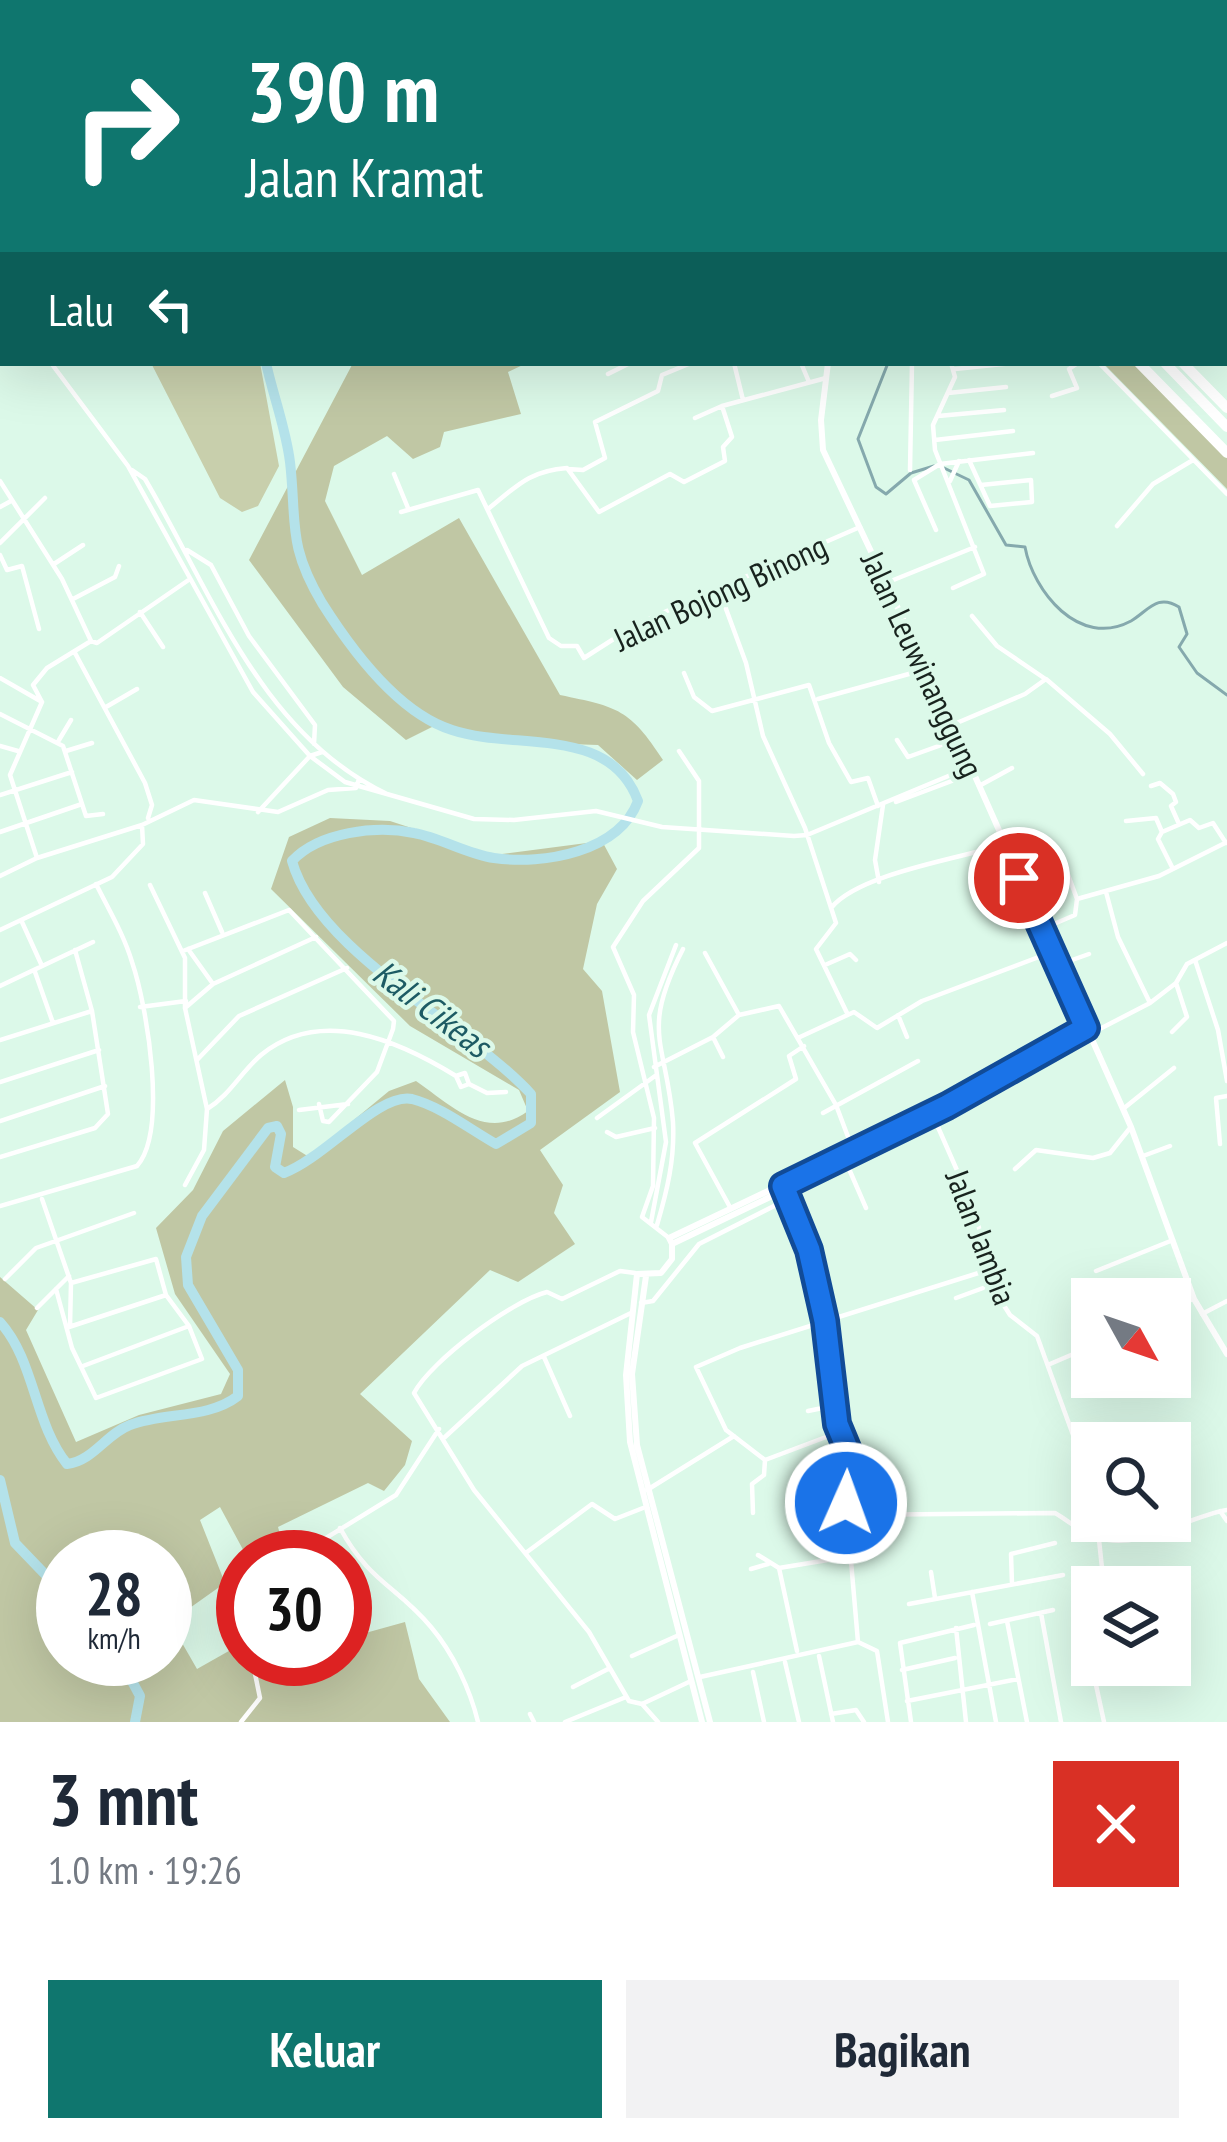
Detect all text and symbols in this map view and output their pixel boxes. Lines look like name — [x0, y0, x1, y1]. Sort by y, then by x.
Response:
text: 390 m — [246, 36, 439, 145]
icon: right — [48, 48, 204, 204]
text: Jalan Kramat — [246, 142, 483, 212]
icon: left — [138, 276, 204, 342]
text: Lalu — [48, 280, 114, 338]
street label: Jalan Bojong Binong — [606, 524, 834, 661]
street label: Jalan Leuwinanggung — [852, 543, 994, 784]
pin — [968, 827, 1070, 929]
icon: arrive — [986, 845, 1052, 911]
water label: Kali Cikeas — [364, 949, 503, 1070]
street label: Jalan Jambia — [936, 1163, 1027, 1310]
north arrow — [1071, 1278, 1191, 1398]
map controls — [1071, 1278, 1191, 1686]
button: search — [1071, 1422, 1191, 1542]
position arrow — [783, 1440, 909, 1566]
speed limit sign: 30 — [216, 1530, 372, 1686]
text: 28 — [85, 1554, 143, 1632]
button: layers — [1071, 1566, 1191, 1686]
text: km/h — [87, 1618, 141, 1657]
text: 3 mnt — [48, 1752, 198, 1845]
button: close — [1053, 1761, 1179, 1887]
text: 1.0 km · 19:26 — [48, 1844, 242, 1895]
button: Keluar — [48, 1980, 602, 2118]
button: Bagikan — [626, 1980, 1179, 2118]

